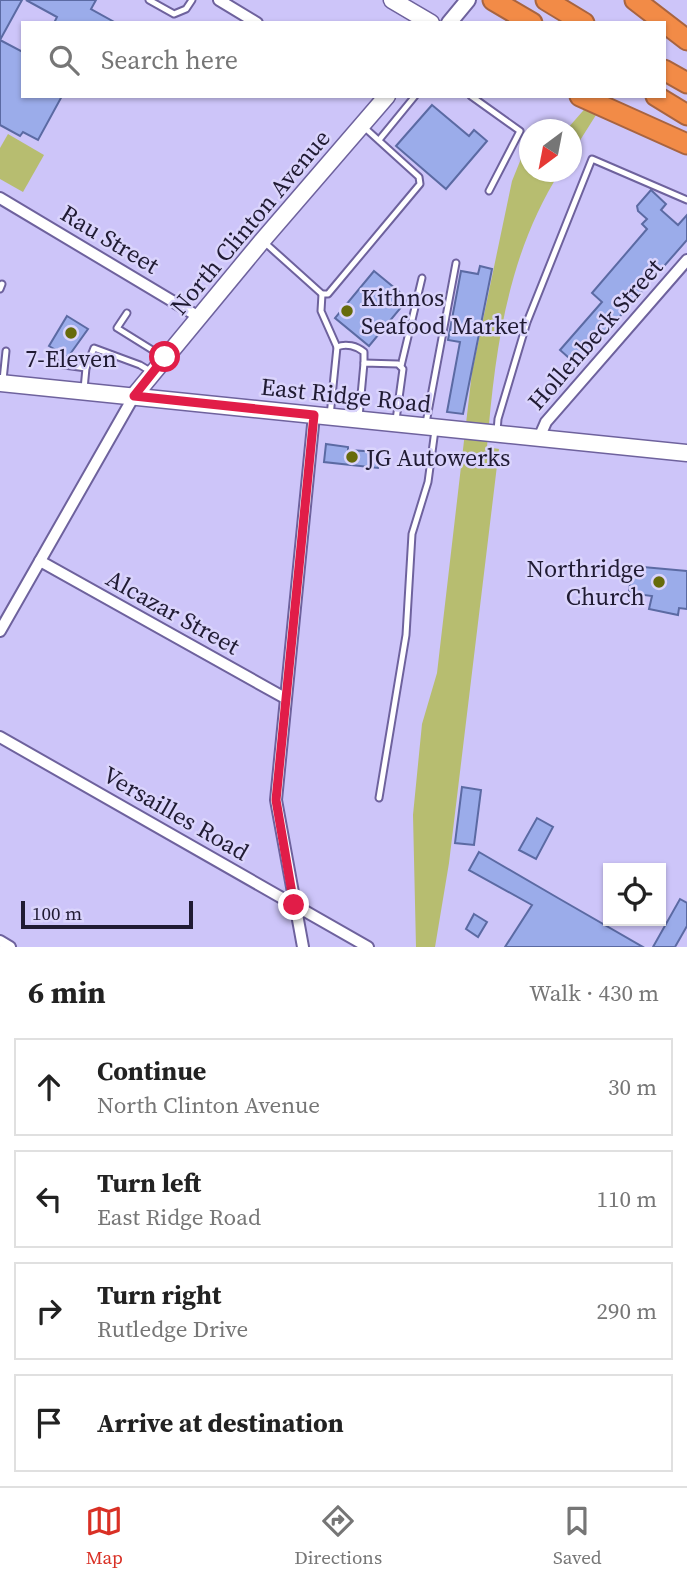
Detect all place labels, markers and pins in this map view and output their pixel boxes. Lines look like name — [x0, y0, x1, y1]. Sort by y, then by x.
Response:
place label: Kithnos Seafood Market — [361, 281, 527, 342]
marker: Kithnos Seafood Market — [339, 303, 355, 319]
marker: 7-Eleven — [63, 325, 79, 341]
place label: 7-Eleven — [25, 342, 117, 375]
place label: JG Autowerks — [365, 441, 510, 474]
marker: JG Autowerks — [344, 449, 360, 465]
place label: Northridge Church — [527, 552, 645, 613]
marker: Northridge Church — [651, 574, 667, 590]

